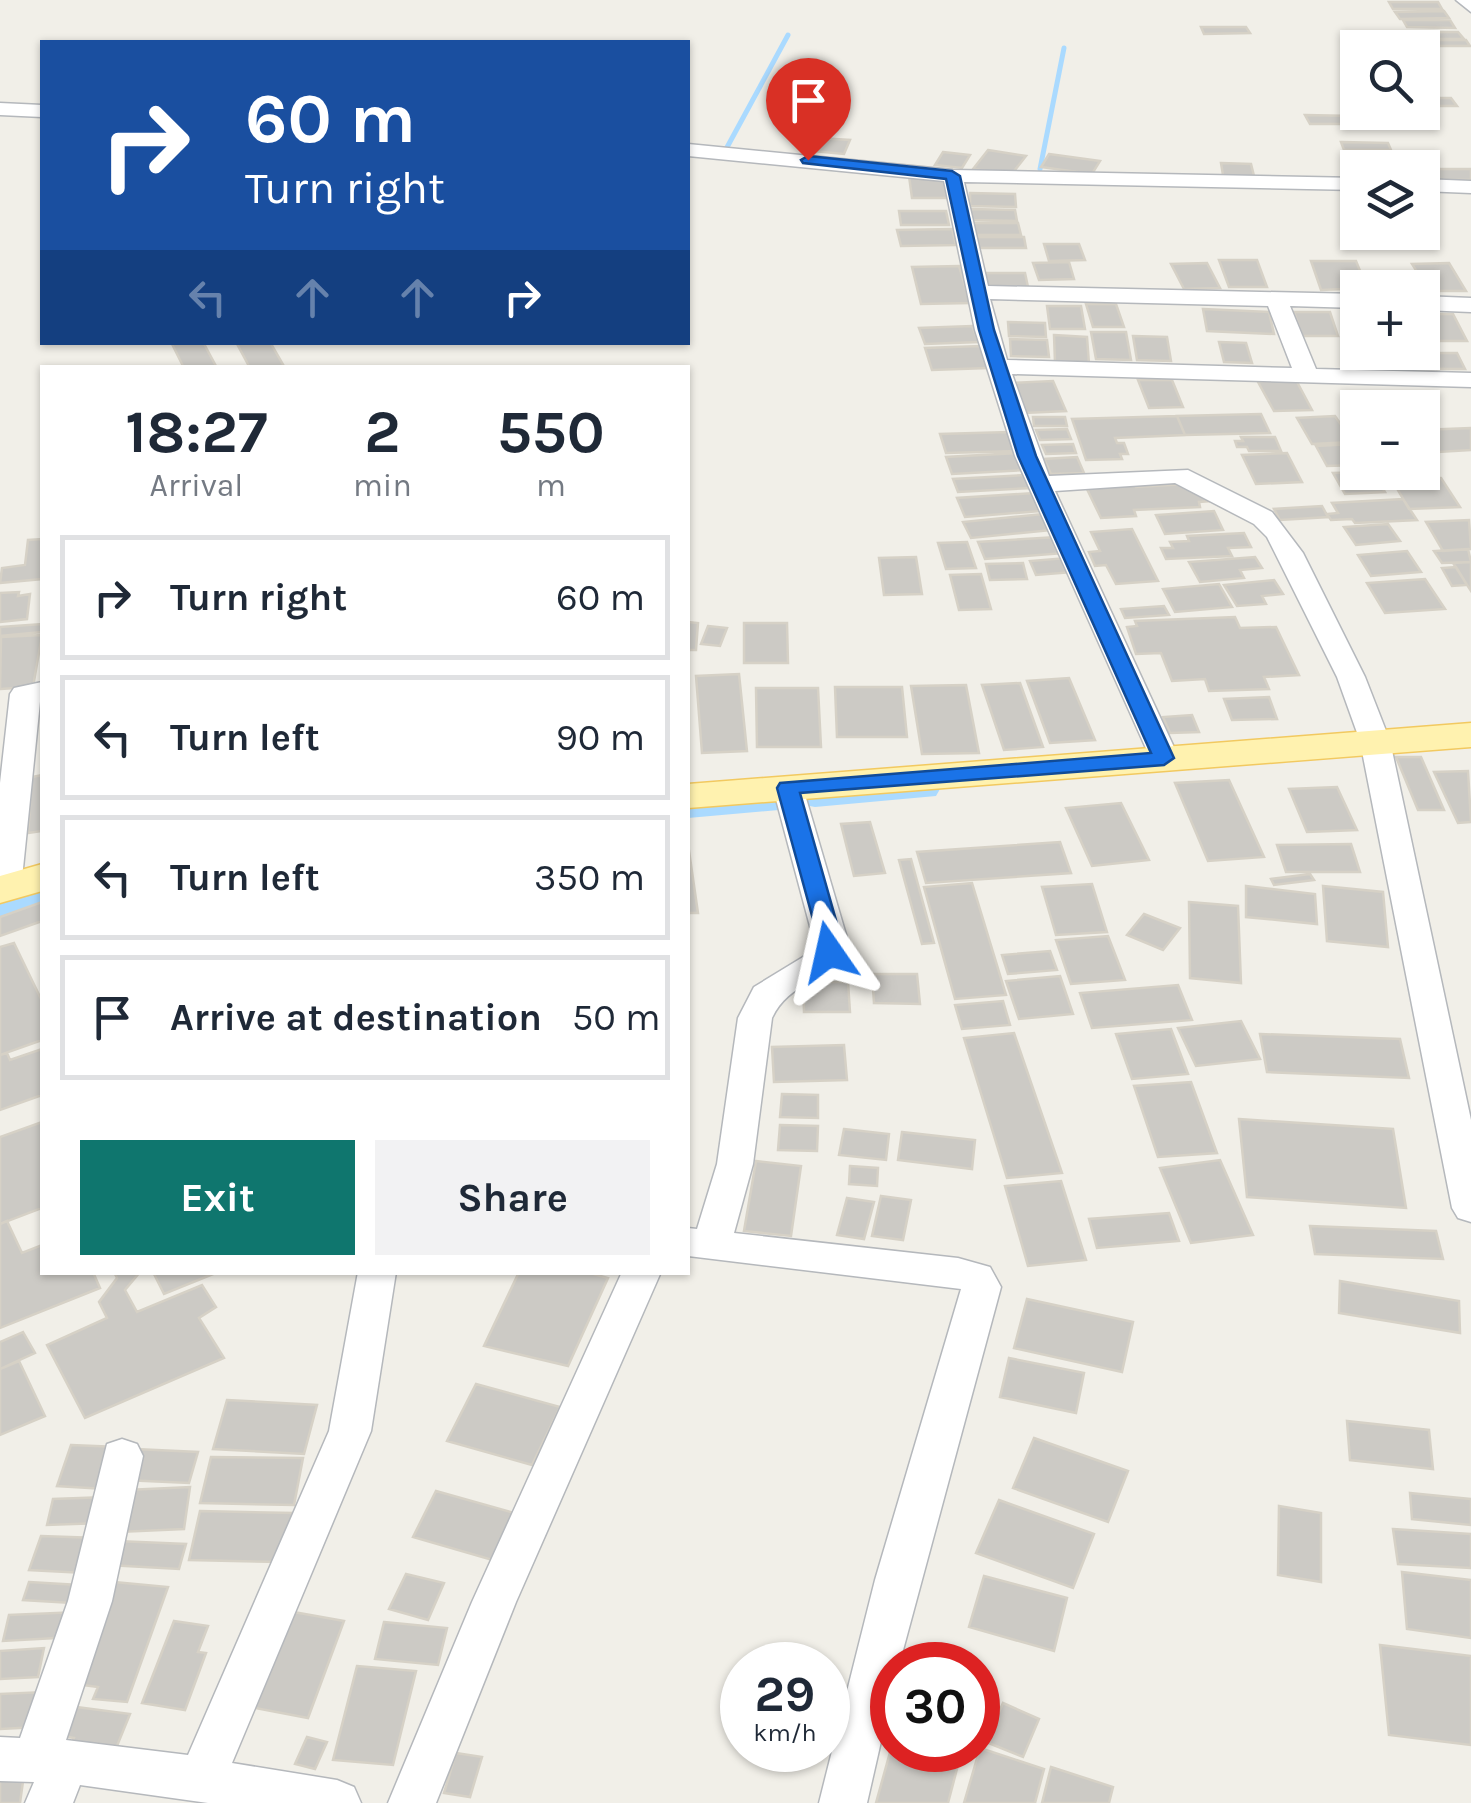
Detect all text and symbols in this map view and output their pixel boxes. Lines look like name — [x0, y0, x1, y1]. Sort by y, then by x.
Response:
map controls — [1340, 30, 1440, 490]
button: search — [1340, 30, 1440, 130]
pin — [766, 58, 851, 161]
icon: arrive — [781, 73, 836, 128]
text: 60 m — [245, 78, 416, 160]
icon: right — [80, 80, 210, 210]
button: layers — [1340, 150, 1440, 250]
text: Turn right — [245, 162, 445, 214]
icon: left — [180, 270, 235, 325]
icon: ahead — [285, 270, 340, 325]
icon: ahead — [390, 270, 445, 325]
icon: right — [495, 270, 550, 325]
button: + — [1340, 270, 1440, 370]
button: − — [1340, 390, 1440, 490]
text: 18:27 — [125, 397, 268, 467]
text: 2 — [364, 397, 400, 467]
text: 550 — [497, 397, 605, 467]
text: Arrival — [150, 467, 243, 504]
text: min — [353, 467, 412, 504]
text: m — [536, 467, 566, 504]
icon: right — [85, 570, 140, 625]
text: Turn right — [170, 575, 347, 620]
text: 60 m — [556, 575, 645, 620]
icon: left — [85, 710, 140, 765]
text: Turn left — [170, 715, 320, 760]
text: 90 m — [556, 715, 645, 760]
icon: left — [85, 850, 140, 905]
text: Turn left — [170, 855, 320, 900]
text: 350 m — [534, 855, 645, 900]
position arrow — [777, 900, 881, 1004]
icon: arrive — [85, 990, 140, 1045]
text: Arrive at destination — [170, 995, 542, 1040]
text: 50 m — [572, 995, 660, 1040]
button: Exit — [80, 1140, 355, 1255]
button: Share — [375, 1140, 650, 1255]
speed limit sign: 30 — [870, 1642, 1000, 1772]
text: 29 — [755, 1665, 815, 1724]
text: km/h — [753, 1718, 817, 1747]

